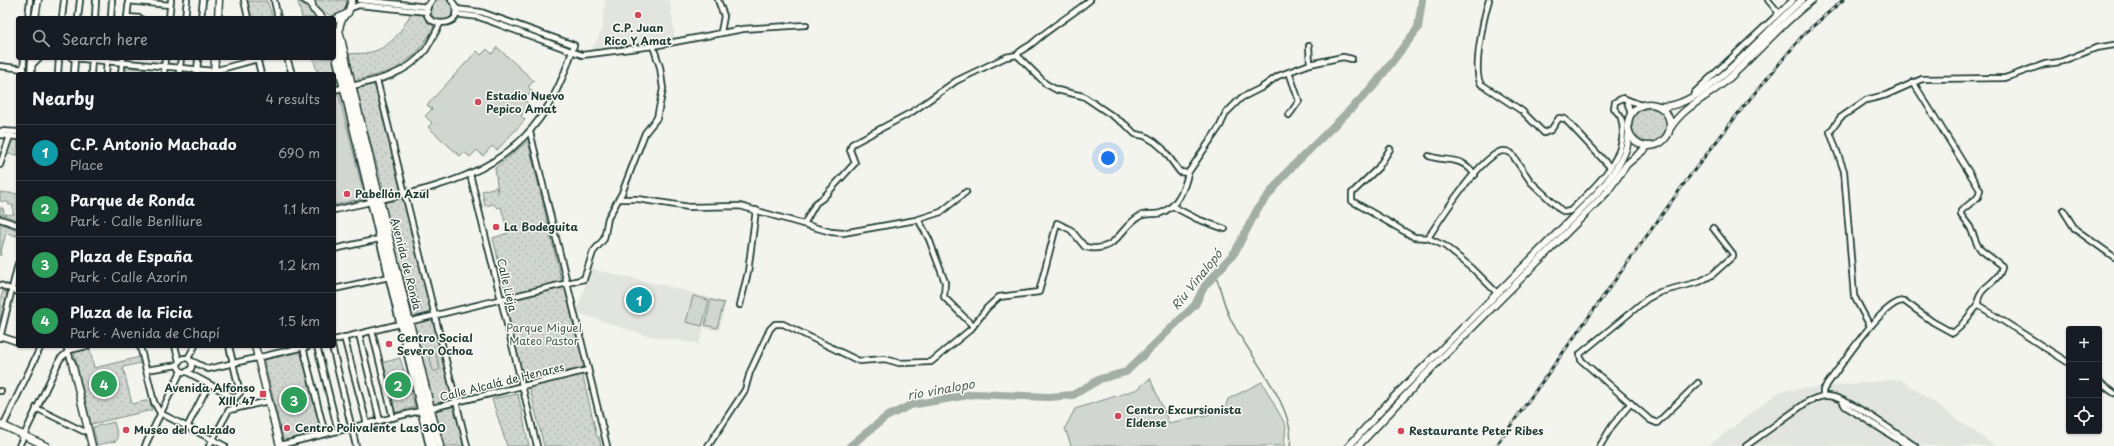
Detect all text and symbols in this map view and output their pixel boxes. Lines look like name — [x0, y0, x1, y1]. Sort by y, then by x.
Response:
marker: C.P. Juan Rico Y Amat — [633, 10, 643, 20]
search box — [16, 16, 336, 60]
place label: C.P. Juan Rico Y Amat — [604, 19, 672, 49]
icon: search — [30, 27, 52, 49]
text: Search here — [62, 27, 148, 50]
text: Nearby — [32, 85, 94, 111]
place label: Estadio Nuevo Pepico Amat — [486, 87, 565, 117]
text: 4 results — [266, 89, 320, 108]
marker: Estadio Nuevo Pepico Amat — [473, 97, 483, 107]
text: C.P. Antonio Machado — [70, 132, 237, 155]
text: 1 — [42, 143, 48, 162]
text: 690 m — [278, 143, 320, 162]
your location — [1098, 148, 1118, 168]
text: Place — [70, 155, 103, 174]
place label: Pabellón Azul — [355, 185, 429, 202]
text: Parque de Ronda — [70, 188, 195, 211]
marker: Pabellón Azul — [342, 189, 352, 199]
text: 2 — [40, 199, 50, 218]
text: 1.1 km — [283, 199, 320, 218]
text: Park · Calle Benlliure — [70, 211, 203, 230]
street label: Avenida de Ronda — [387, 216, 426, 312]
place label: La Bodeguita — [504, 218, 578, 235]
marker: La Bodeguita — [491, 222, 501, 232]
text: Plaza de España — [70, 244, 193, 267]
water label: Riu Vinalopó — [1166, 244, 1227, 313]
text: 3 — [41, 255, 49, 274]
text: 1.2 km — [279, 255, 320, 274]
street label: Calle Lieja — [493, 257, 522, 313]
text: Park · Calle Azorín — [70, 267, 187, 286]
pin: 1 — [626, 285, 652, 315]
text: Plaza de la Ficia — [70, 300, 193, 323]
text: 4 — [41, 311, 49, 330]
text: 1.5 km — [279, 311, 320, 330]
park label: Parque Miguel Mateo Pastor — [506, 319, 582, 349]
text: Park · Avenida de Chapí — [70, 323, 220, 342]
map controls — [2066, 326, 2102, 434]
button: + — [2066, 326, 2102, 362]
place label: Centro Social Severo Ochoa — [397, 329, 473, 359]
marker: Centro Social Severo Ochoa — [384, 339, 394, 349]
street label: Calle Alcalá de Henares — [438, 358, 566, 405]
button: − — [2066, 362, 2102, 398]
pin: 4 — [91, 369, 117, 399]
pin: 2 — [385, 370, 411, 400]
water label: rio vinalopo — [906, 374, 977, 404]
place label: Avenida Alfonso XIII, 47 — [164, 379, 256, 409]
pin: 3 — [281, 385, 307, 415]
marker: Avenida Alfonso XIII, 47 — [258, 389, 268, 399]
button: locate — [2066, 398, 2102, 434]
place label: Centro Excursionista Eldense — [1126, 401, 1242, 431]
marker: Centro Excursionista Eldense — [1113, 411, 1123, 421]
place label: Centro Polivalente Las 300 — [295, 419, 446, 436]
place label: Museo del Calzado — [134, 421, 236, 438]
place label: Restaurante Peter Ribes — [1409, 422, 1544, 439]
marker: Centro Polivalente Las 300 — [282, 423, 292, 433]
marker: Museo del Calzado — [121, 425, 131, 435]
marker: Restaurante Peter Ribes — [1396, 426, 1406, 436]

